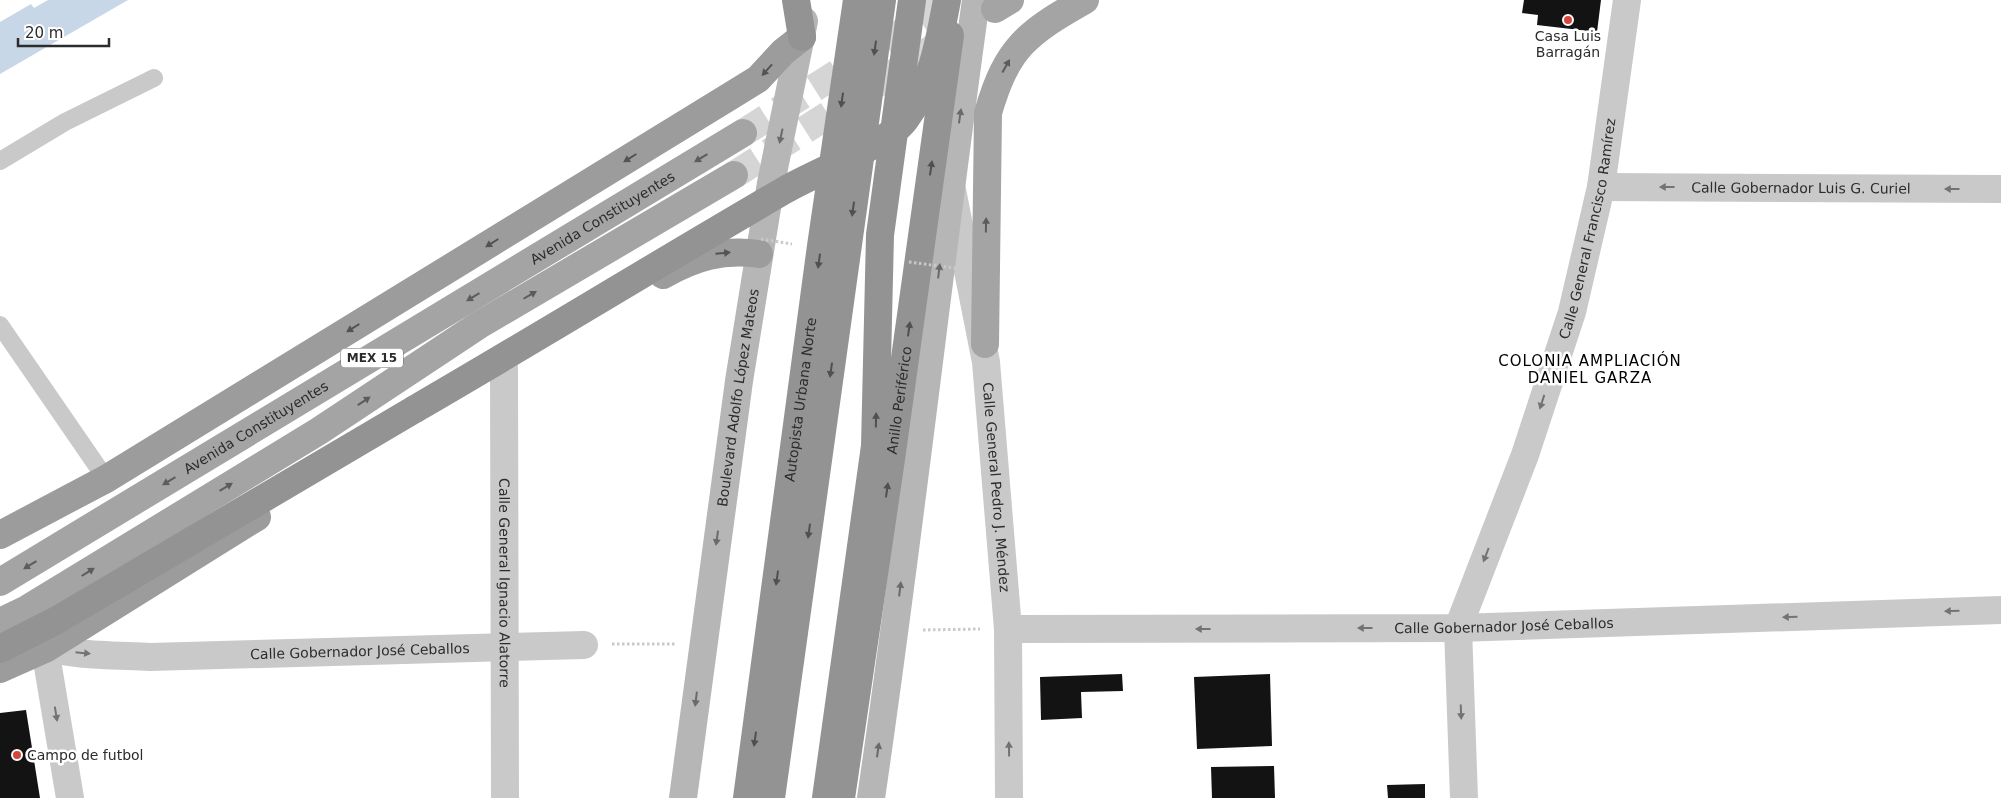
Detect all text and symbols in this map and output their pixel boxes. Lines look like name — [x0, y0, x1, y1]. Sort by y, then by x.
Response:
marker: Casa Luis Barragán — [1562, 14, 1574, 26]
scale bar — [18, 15, 109, 47]
text: 20 m — [25, 24, 63, 42]
place label: Casa Luis Barragán — [1535, 28, 1601, 60]
one-way arrow — [871, 41, 879, 57]
one-way arrow — [1002, 59, 1010, 74]
one-way arrow — [761, 64, 772, 76]
one-way arrow — [838, 93, 846, 109]
one-way arrow — [956, 107, 964, 123]
street label: Calle General Francisco Ramírez — [1556, 117, 1618, 341]
one-way arrow — [777, 128, 785, 143]
one-way arrow — [624, 153, 637, 162]
one-way arrow — [695, 153, 708, 162]
one-way arrow — [928, 160, 936, 176]
street label: Avenida Constituyentes — [527, 168, 678, 268]
street label: Calle Gobernador Luis G. Curiel — [1691, 179, 1911, 197]
one-way arrow — [1659, 183, 1675, 191]
one-way arrow — [1944, 185, 1960, 193]
one-way arrow — [849, 202, 857, 218]
one-way arrow — [982, 217, 990, 233]
one-way arrow — [485, 238, 498, 247]
one-way arrow — [715, 249, 731, 257]
one-way arrow — [815, 253, 823, 269]
one-way arrow — [935, 263, 943, 279]
street label: Boulevard Adolfo López Mateos — [714, 288, 762, 508]
one-way arrow — [524, 290, 537, 299]
one-way arrow — [466, 292, 479, 301]
street label: Autopista Urbana Norte — [781, 316, 819, 483]
one-way arrow — [905, 321, 913, 337]
one-way arrow — [347, 323, 360, 332]
street label: Anillo Periférico — [884, 345, 915, 455]
road number: MEX 15 — [341, 348, 403, 368]
district label: COLONIA AMPLIACIÓN DANIEL GARZA — [1498, 351, 1682, 387]
one-way arrow — [827, 363, 835, 379]
street label: Avenida Constituyentes — [181, 378, 331, 477]
street label: Calle General Pedro J. Méndez — [980, 382, 1013, 593]
one-way arrow — [1538, 395, 1545, 410]
one-way arrow — [357, 396, 371, 406]
one-way arrow — [872, 412, 880, 428]
one-way arrow — [162, 476, 176, 485]
street label: Calle General Ignacio Alatorre — [496, 478, 513, 688]
one-way arrow — [883, 482, 891, 498]
one-way arrow — [220, 483, 233, 492]
one-way arrow — [805, 524, 813, 540]
one-way arrow — [713, 531, 721, 547]
one-way arrow — [1482, 548, 1490, 562]
one-way arrow — [24, 561, 37, 570]
one-way arrow — [81, 567, 94, 577]
one-way arrow — [772, 571, 780, 587]
one-way arrow — [896, 581, 904, 597]
one-way arrow — [1944, 608, 1960, 616]
one-way arrow — [1782, 613, 1798, 621]
street label: Calle Gobernador José Ceballos — [1394, 615, 1614, 636]
one-way arrow — [1357, 624, 1373, 632]
one-way arrow — [1194, 625, 1210, 633]
street label: Calle Gobernador José Ceballos — [250, 640, 470, 662]
one-way arrow — [75, 649, 91, 657]
one-way arrow — [692, 692, 700, 708]
one-way arrow — [1458, 705, 1466, 721]
one-way arrow — [52, 706, 60, 722]
one-way arrow — [751, 732, 759, 748]
one-way arrow — [874, 741, 882, 757]
one-way arrow — [1005, 741, 1013, 757]
place label: Campo de futbol — [27, 747, 143, 763]
marker: Campo de futbol — [11, 749, 23, 761]

